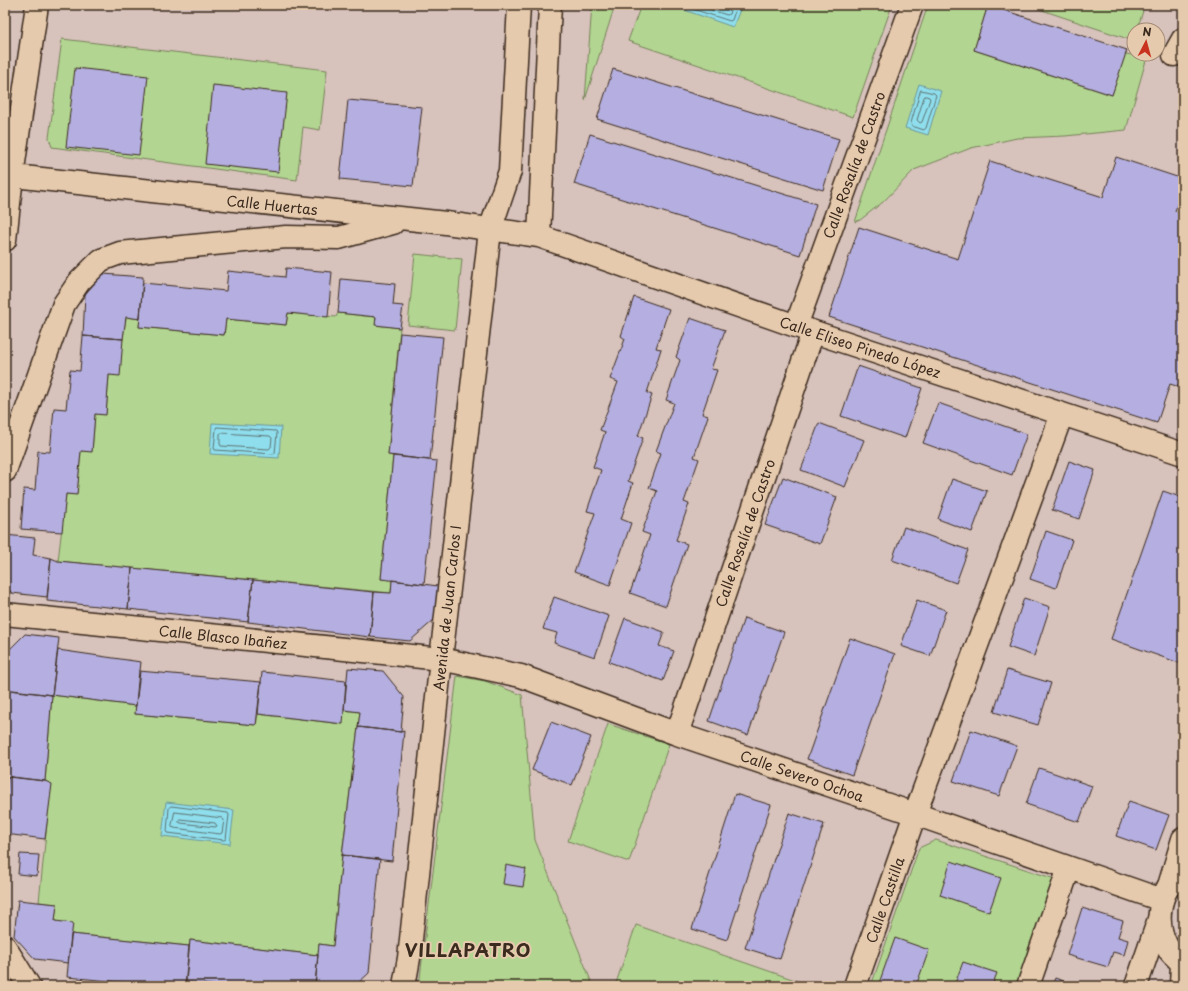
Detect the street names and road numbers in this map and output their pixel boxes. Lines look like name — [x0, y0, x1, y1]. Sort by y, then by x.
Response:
street label: Calle Rosalía de Castro — [818, 88, 890, 242]
street label: Calle Huertas — [225, 190, 319, 220]
street label: Calle Eliseo Pinedo López — [777, 311, 943, 383]
street label: Calle Rosalía de Castro — [710, 456, 780, 610]
street label: Avenida de Juan Carlos I — [428, 524, 466, 692]
street label: Calle Blasco Ibañez — [158, 620, 289, 654]
street label: Calle Severo Ochoa — [737, 745, 867, 807]
street label: Calle Castilla — [860, 854, 910, 946]

